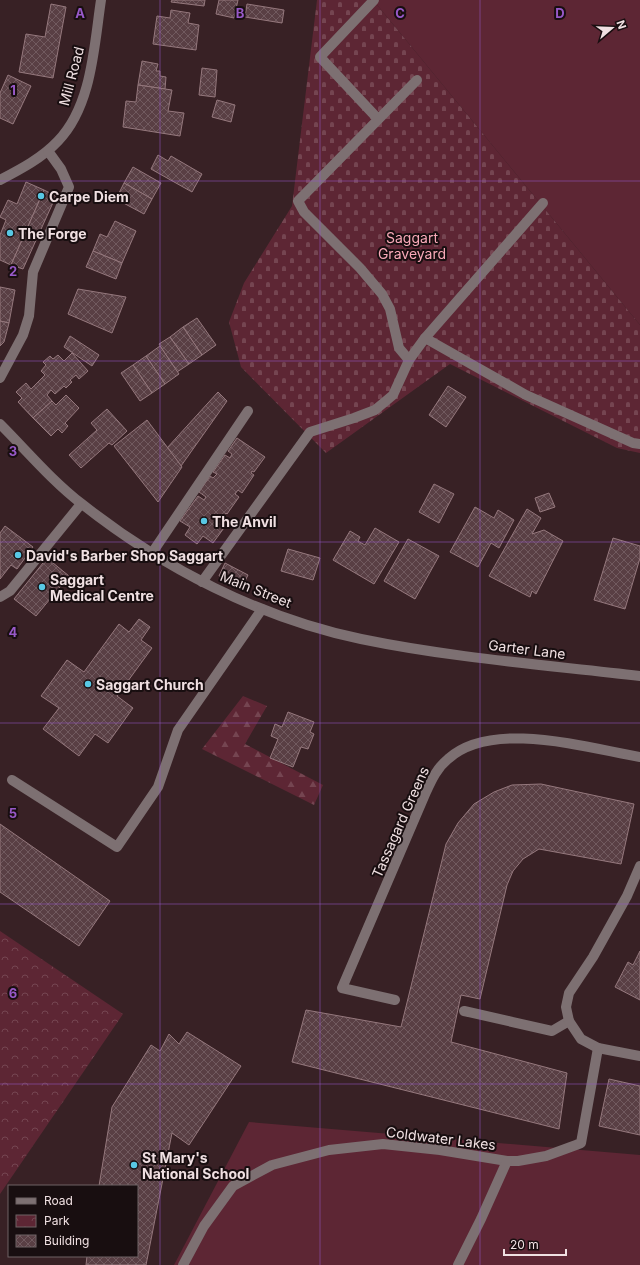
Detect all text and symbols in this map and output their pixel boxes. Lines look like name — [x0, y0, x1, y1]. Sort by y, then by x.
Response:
text: A — [75, 5, 85, 21]
text: B — [236, 5, 245, 21]
text: C — [395, 5, 405, 21]
text: D — [555, 5, 565, 21]
north arrow — [592, 8, 632, 48]
text: N — [613, 18, 629, 31]
street label: Mill Road — [55, 45, 87, 107]
text: 1 — [10, 82, 16, 98]
place label: Carpe Diem — [49, 188, 129, 205]
marker: Carpe Diem — [36, 191, 46, 201]
place label: The Forge — [18, 225, 87, 242]
marker: The Forge — [5, 228, 15, 238]
park label: Saggart Graveyard — [378, 229, 446, 262]
text: 2 — [9, 263, 17, 279]
text: 3 — [9, 443, 17, 459]
place label: The Anvil — [212, 513, 277, 530]
marker: The Anvil — [199, 516, 209, 526]
place label: David's Barber Shop Saggart — [26, 547, 223, 564]
marker: David's Barber Shop Saggart — [13, 550, 23, 560]
street label: Main Street — [218, 567, 295, 611]
place label: Saggart Medical Centre — [50, 571, 154, 604]
marker: Saggart Medical Centre — [37, 582, 47, 592]
text: 4 — [9, 624, 18, 640]
street label: Garter Lane — [487, 636, 567, 662]
place label: Saggart Church — [96, 676, 204, 693]
marker: Saggart Church — [83, 679, 93, 689]
street label: Tassagard Greens — [368, 764, 432, 880]
text: 5 — [9, 805, 17, 821]
text: 6 — [9, 985, 17, 1001]
street label: Coldwater Lakes — [385, 1123, 497, 1153]
place label: St Mary's National School — [142, 1149, 249, 1182]
marker: St Mary's National School — [129, 1160, 139, 1170]
legend — [8, 1185, 138, 1257]
text: Road — [44, 1193, 73, 1208]
text: Park — [44, 1213, 70, 1228]
scale bar — [504, 1231, 566, 1257]
text: Building — [44, 1233, 89, 1248]
text: 20 m — [510, 1237, 539, 1252]

